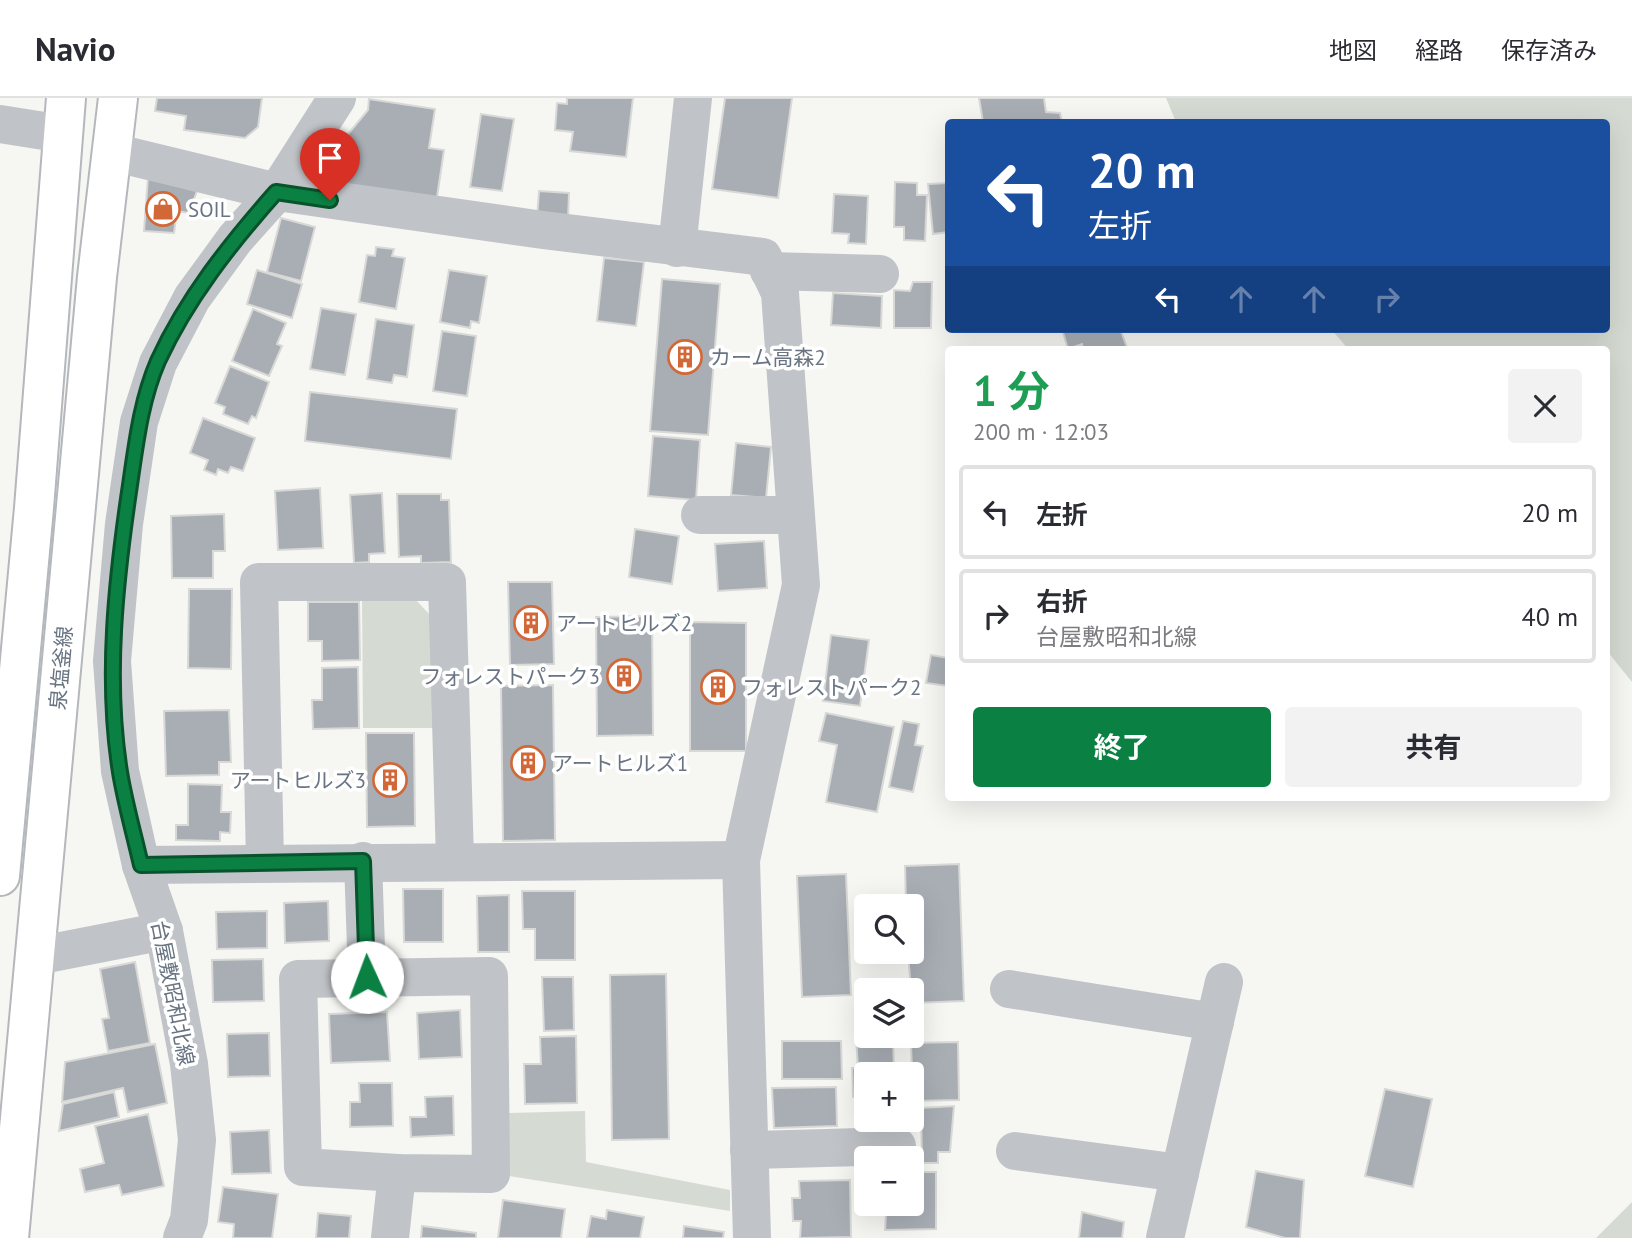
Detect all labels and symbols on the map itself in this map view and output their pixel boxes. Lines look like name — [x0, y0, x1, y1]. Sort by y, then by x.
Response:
pin — [300, 128, 360, 200]
shop icon: SOIL — [144, 190, 182, 228]
place label: SOIL — [188, 196, 231, 223]
building icon: カーム高森2 — [666, 338, 704, 376]
place label: カーム高森2 — [710, 344, 826, 371]
building icon: アートヒルズ2 — [512, 604, 550, 642]
place label: アートヒルズ2 — [556, 610, 692, 637]
street label: 泉塩釜線 — [44, 625, 78, 711]
building icon: フォレストパーク3 — [605, 657, 643, 695]
place label: フォレストパーク3 — [421, 663, 600, 690]
building icon: フォレストパーク2 — [699, 668, 737, 706]
place label: フォレストパーク2 — [742, 674, 921, 701]
building icon: アートヒルズ1 — [509, 744, 547, 782]
place label: アートヒルズ1 — [552, 750, 688, 777]
building icon: アートヒルズ3 — [371, 761, 409, 799]
place label: アートヒルズ3 — [230, 767, 366, 794]
street label: 台屋敷昭和北線 — [146, 918, 200, 1068]
position arrow — [330, 940, 404, 1014]

